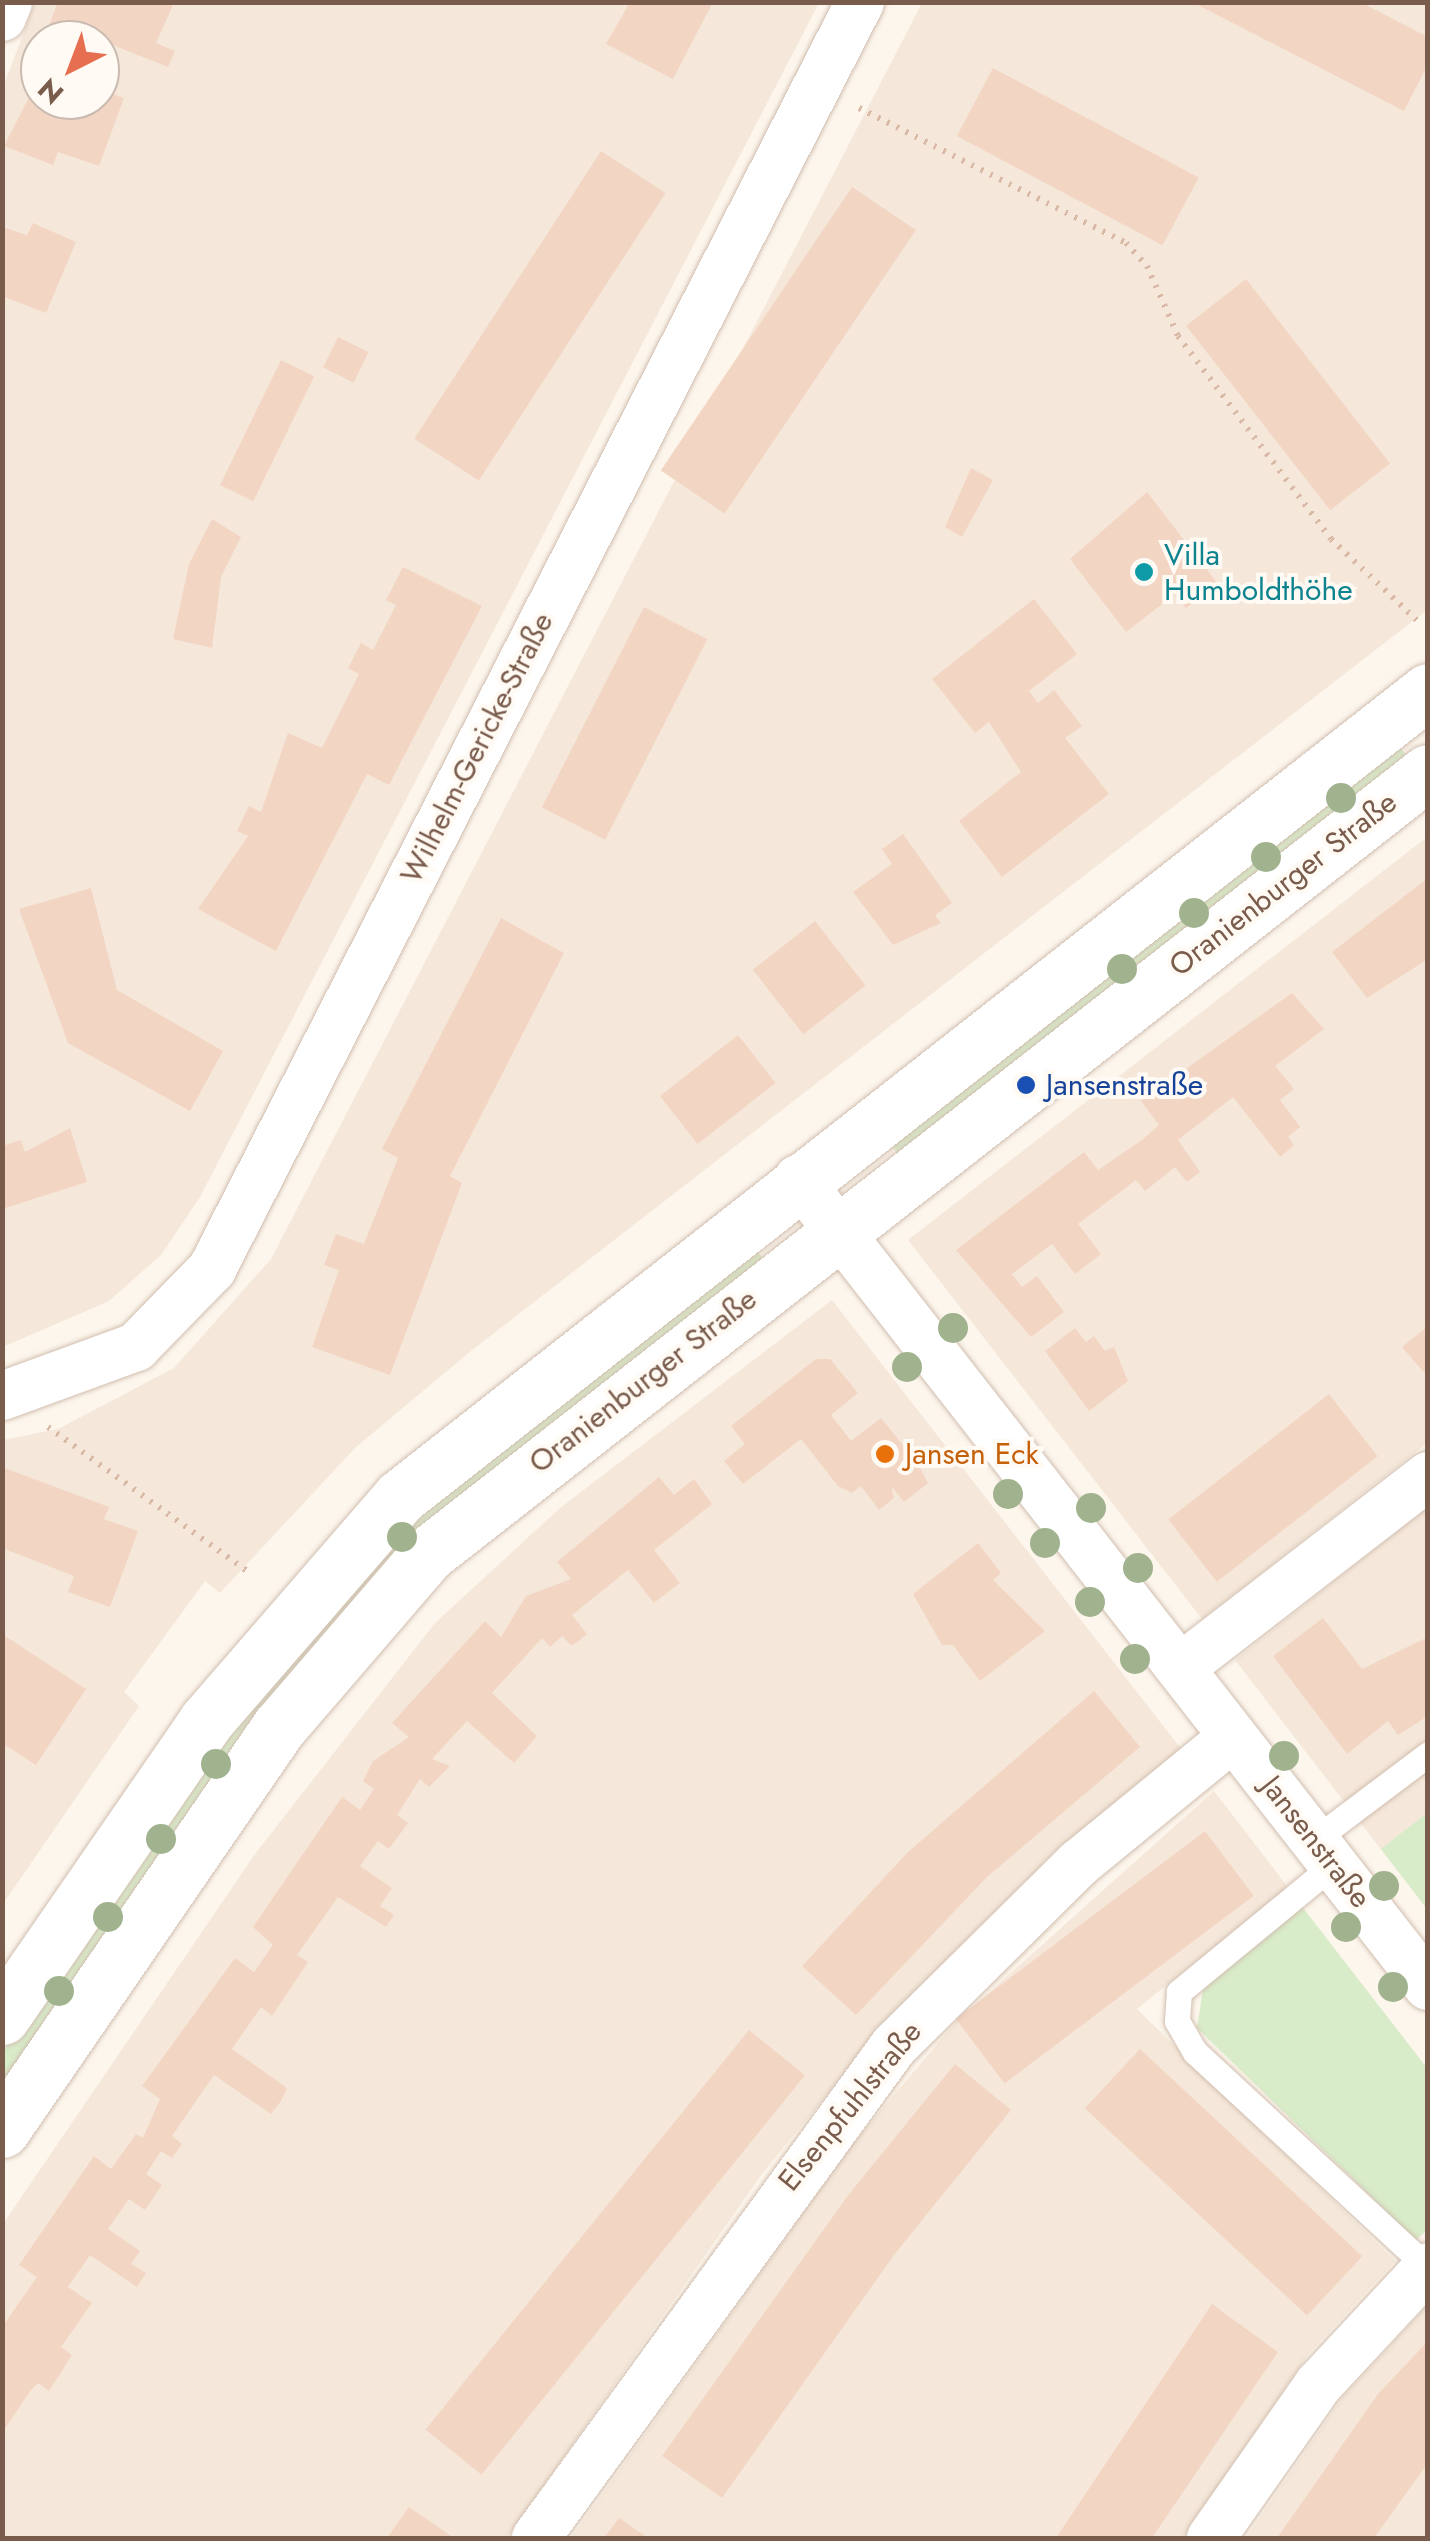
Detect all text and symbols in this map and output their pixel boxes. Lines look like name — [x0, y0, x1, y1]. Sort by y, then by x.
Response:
north arrow — [20, 20, 120, 120]
text: N — [29, 69, 73, 114]
place label: Villa Humboldthöhe — [1164, 537, 1353, 608]
marker: Villa Humboldthöhe — [1133, 561, 1155, 583]
street label: Wilhelm-Gericke-Straße — [393, 607, 561, 889]
street label: Oranienburger Straße — [1162, 784, 1404, 984]
place label: Jansenstraße — [1046, 1067, 1203, 1103]
marker: Jansenstraße — [1015, 1074, 1037, 1096]
street label: Oranienburger Straße — [522, 1281, 764, 1481]
place label: Jansen Eck — [905, 1436, 1039, 1472]
marker: Jansen Eck — [874, 1443, 896, 1465]
street label: Jansenstraße — [1253, 1769, 1379, 1915]
street label: Elsenpfuhlstraße — [771, 2014, 929, 2198]

